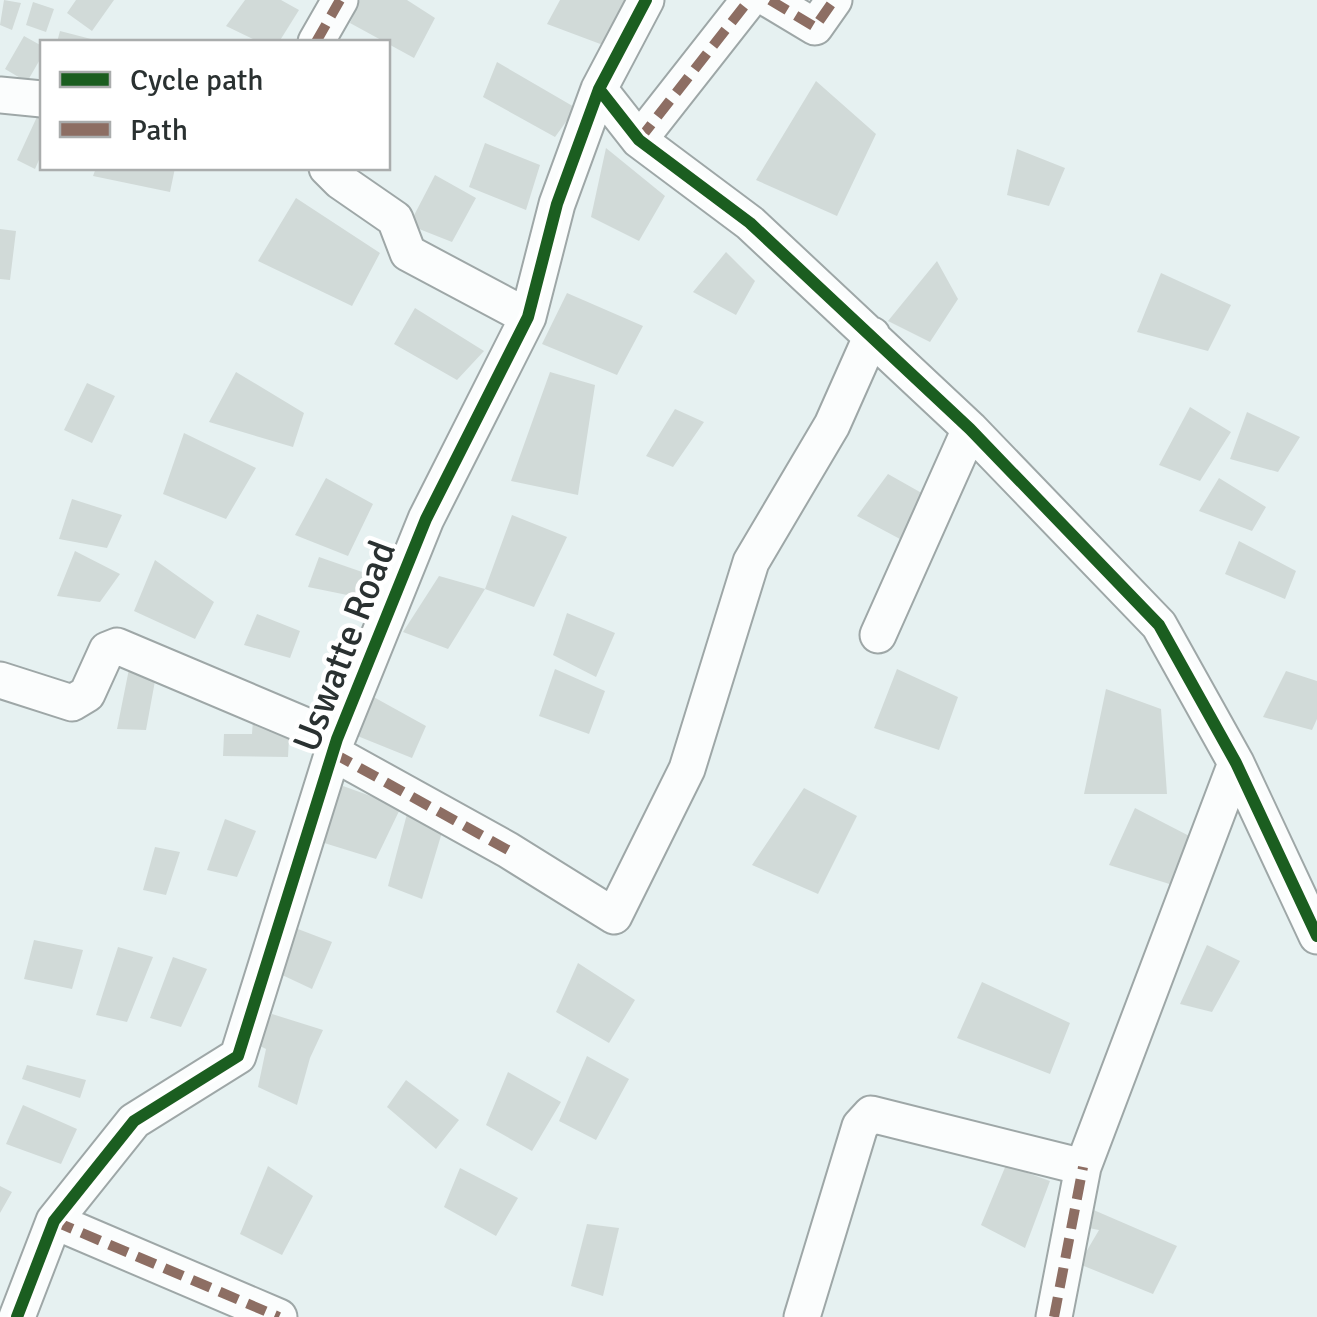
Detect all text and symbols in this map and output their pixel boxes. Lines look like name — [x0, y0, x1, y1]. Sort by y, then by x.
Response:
legend — [40, 40, 390, 170]
text: Cycle path — [130, 62, 264, 99]
text: Path — [130, 112, 188, 149]
street label: Uswatte Road — [283, 534, 406, 758]

